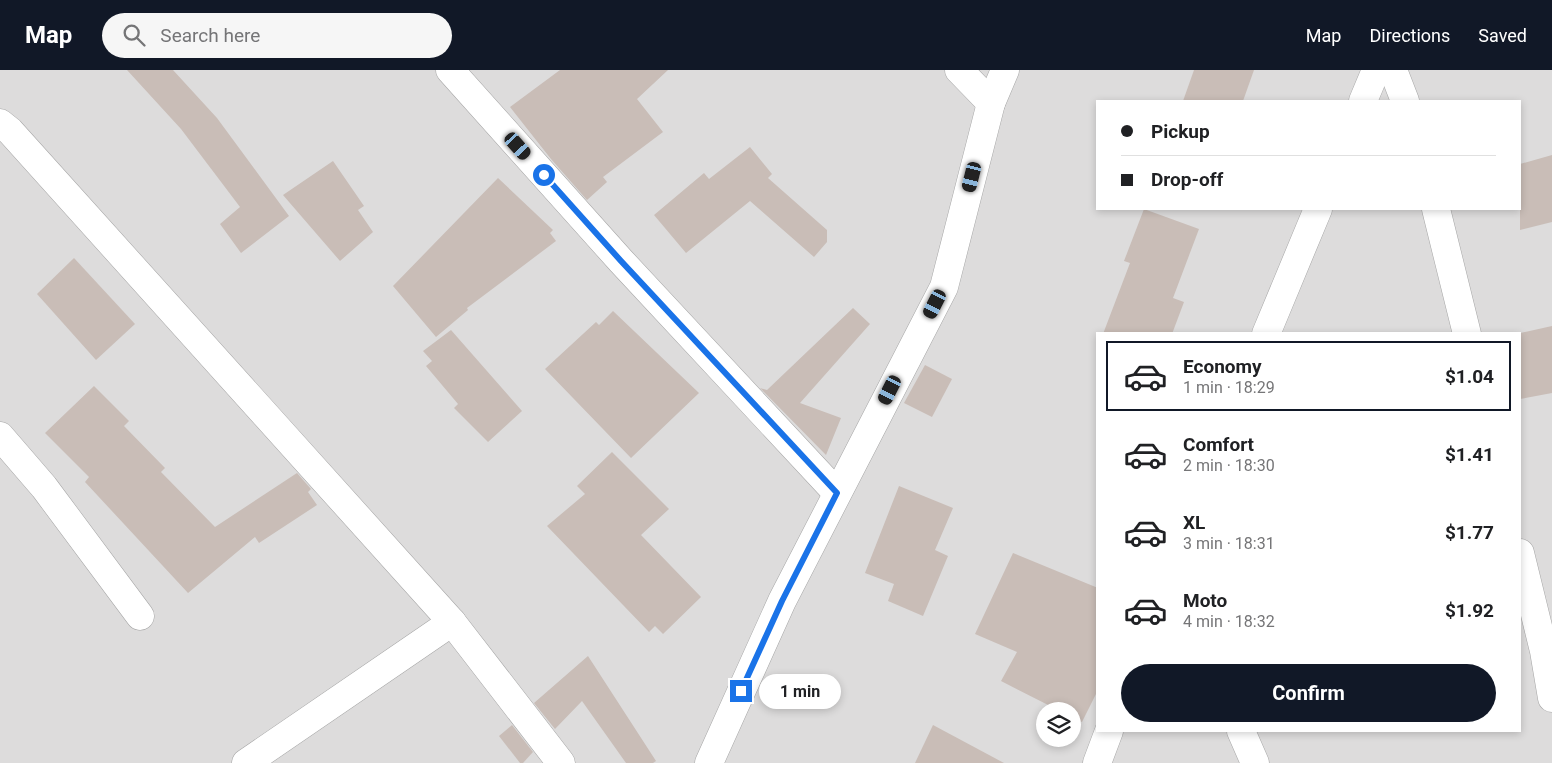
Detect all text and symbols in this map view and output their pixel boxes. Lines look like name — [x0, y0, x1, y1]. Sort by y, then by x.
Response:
search box — [102, 13, 452, 58]
text: Map — [25, 21, 72, 49]
icon: search — [120, 21, 148, 49]
text: Search here — [160, 24, 260, 47]
text: Map — [1306, 25, 1341, 46]
text: Directions — [1369, 25, 1450, 46]
text: Saved — [1478, 25, 1527, 46]
text: Pickup — [1151, 120, 1210, 143]
car — [502, 130, 533, 162]
car — [961, 161, 982, 193]
route start — [533, 164, 555, 186]
text: Drop-off — [1151, 168, 1223, 191]
car — [921, 287, 948, 321]
icon: car — [1123, 354, 1168, 399]
text: Economy — [1183, 355, 1262, 378]
text: $1.04 — [1445, 365, 1494, 388]
car — [876, 373, 903, 407]
text: 1 min · 18:29 — [1183, 378, 1275, 397]
icon: car — [1123, 432, 1168, 477]
text: Comfort — [1183, 433, 1254, 456]
text: $1.41 — [1445, 443, 1494, 466]
text: 2 min · 18:30 — [1183, 456, 1275, 475]
icon: car — [1123, 510, 1168, 555]
text: XL — [1183, 511, 1205, 534]
text: $1.77 — [1445, 521, 1494, 544]
text: 3 min · 18:31 — [1183, 534, 1275, 553]
icon: car — [1123, 588, 1168, 633]
text: Moto — [1183, 589, 1227, 612]
text: $1.92 — [1445, 599, 1494, 622]
text: 4 min · 18:32 — [1183, 612, 1275, 631]
button: Confirm — [1121, 664, 1496, 722]
callout: 1 min — [758, 674, 841, 708]
route end — [730, 680, 752, 702]
text: 1 min — [780, 682, 820, 701]
map controls — [1036, 702, 1081, 747]
button: layers — [1036, 702, 1081, 747]

